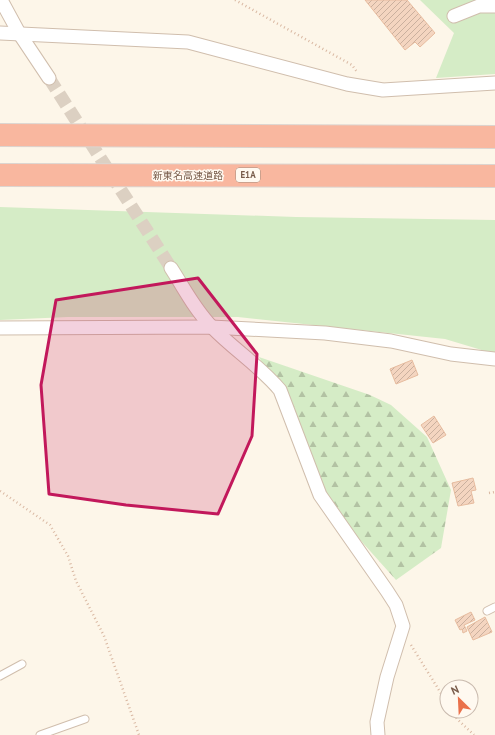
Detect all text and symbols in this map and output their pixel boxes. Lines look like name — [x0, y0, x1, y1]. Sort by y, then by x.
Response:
road number: E1A — [236, 168, 260, 182]
street label: 新東名高速道路 — [153, 169, 223, 182]
north arrow — [439, 679, 479, 719]
text: N — [449, 682, 461, 698]

